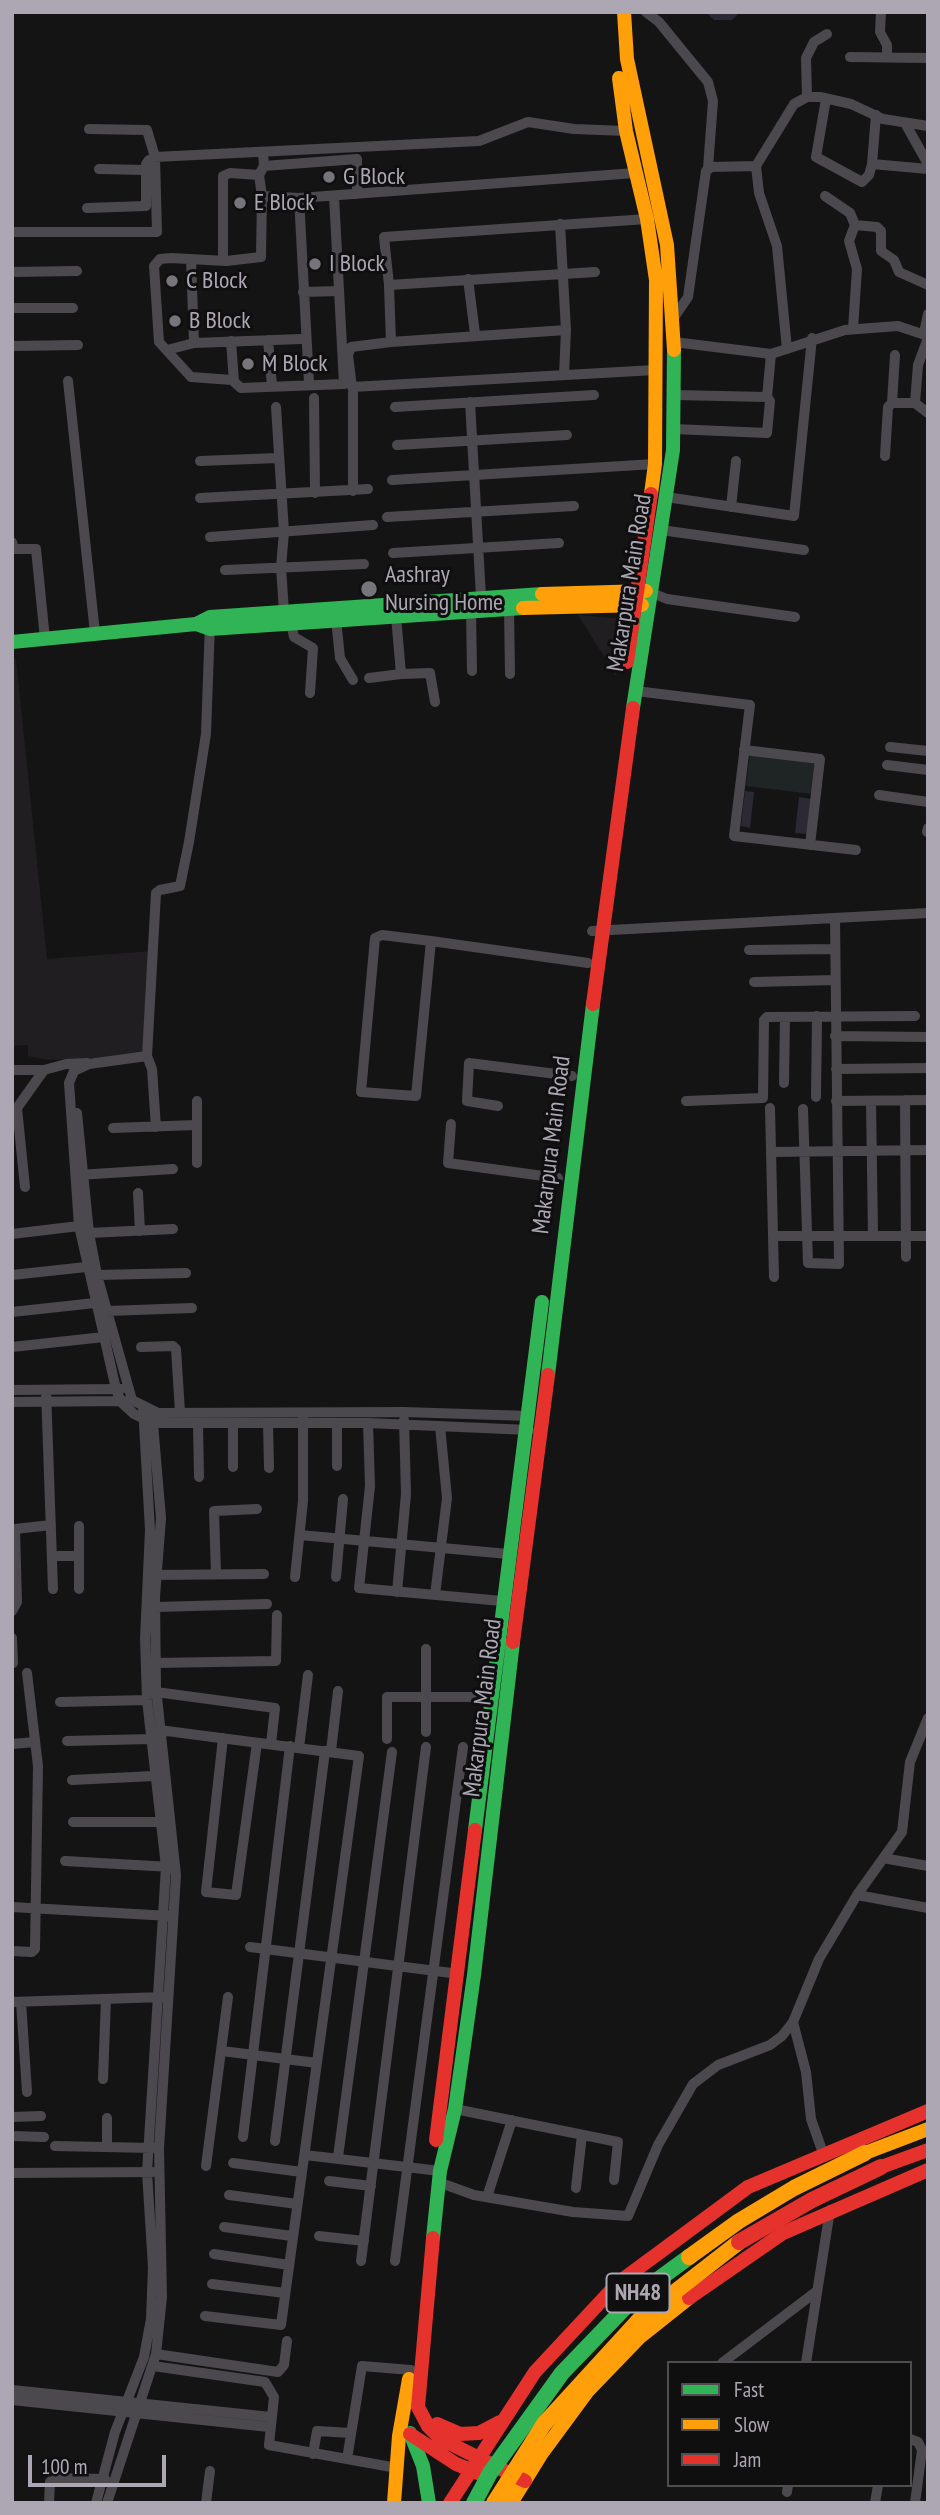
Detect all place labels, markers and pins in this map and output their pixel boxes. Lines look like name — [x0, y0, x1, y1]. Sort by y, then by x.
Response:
place label: G Block — [343, 163, 405, 191]
marker: G Block — [321, 169, 337, 185]
place label: E Block — [254, 189, 315, 217]
marker: E Block — [232, 195, 248, 211]
place label: I Block — [329, 250, 385, 278]
marker: I Block — [307, 256, 323, 272]
place label: C Block — [186, 267, 247, 295]
marker: C Block — [164, 273, 180, 289]
place label: B Block — [189, 307, 251, 335]
marker: B Block — [167, 313, 183, 329]
place label: M Block — [262, 350, 327, 378]
marker: M Block — [240, 356, 256, 372]
place label: Aashray Nursing Home — [385, 561, 503, 617]
marker: Aashray Nursing Home — [359, 579, 379, 599]

